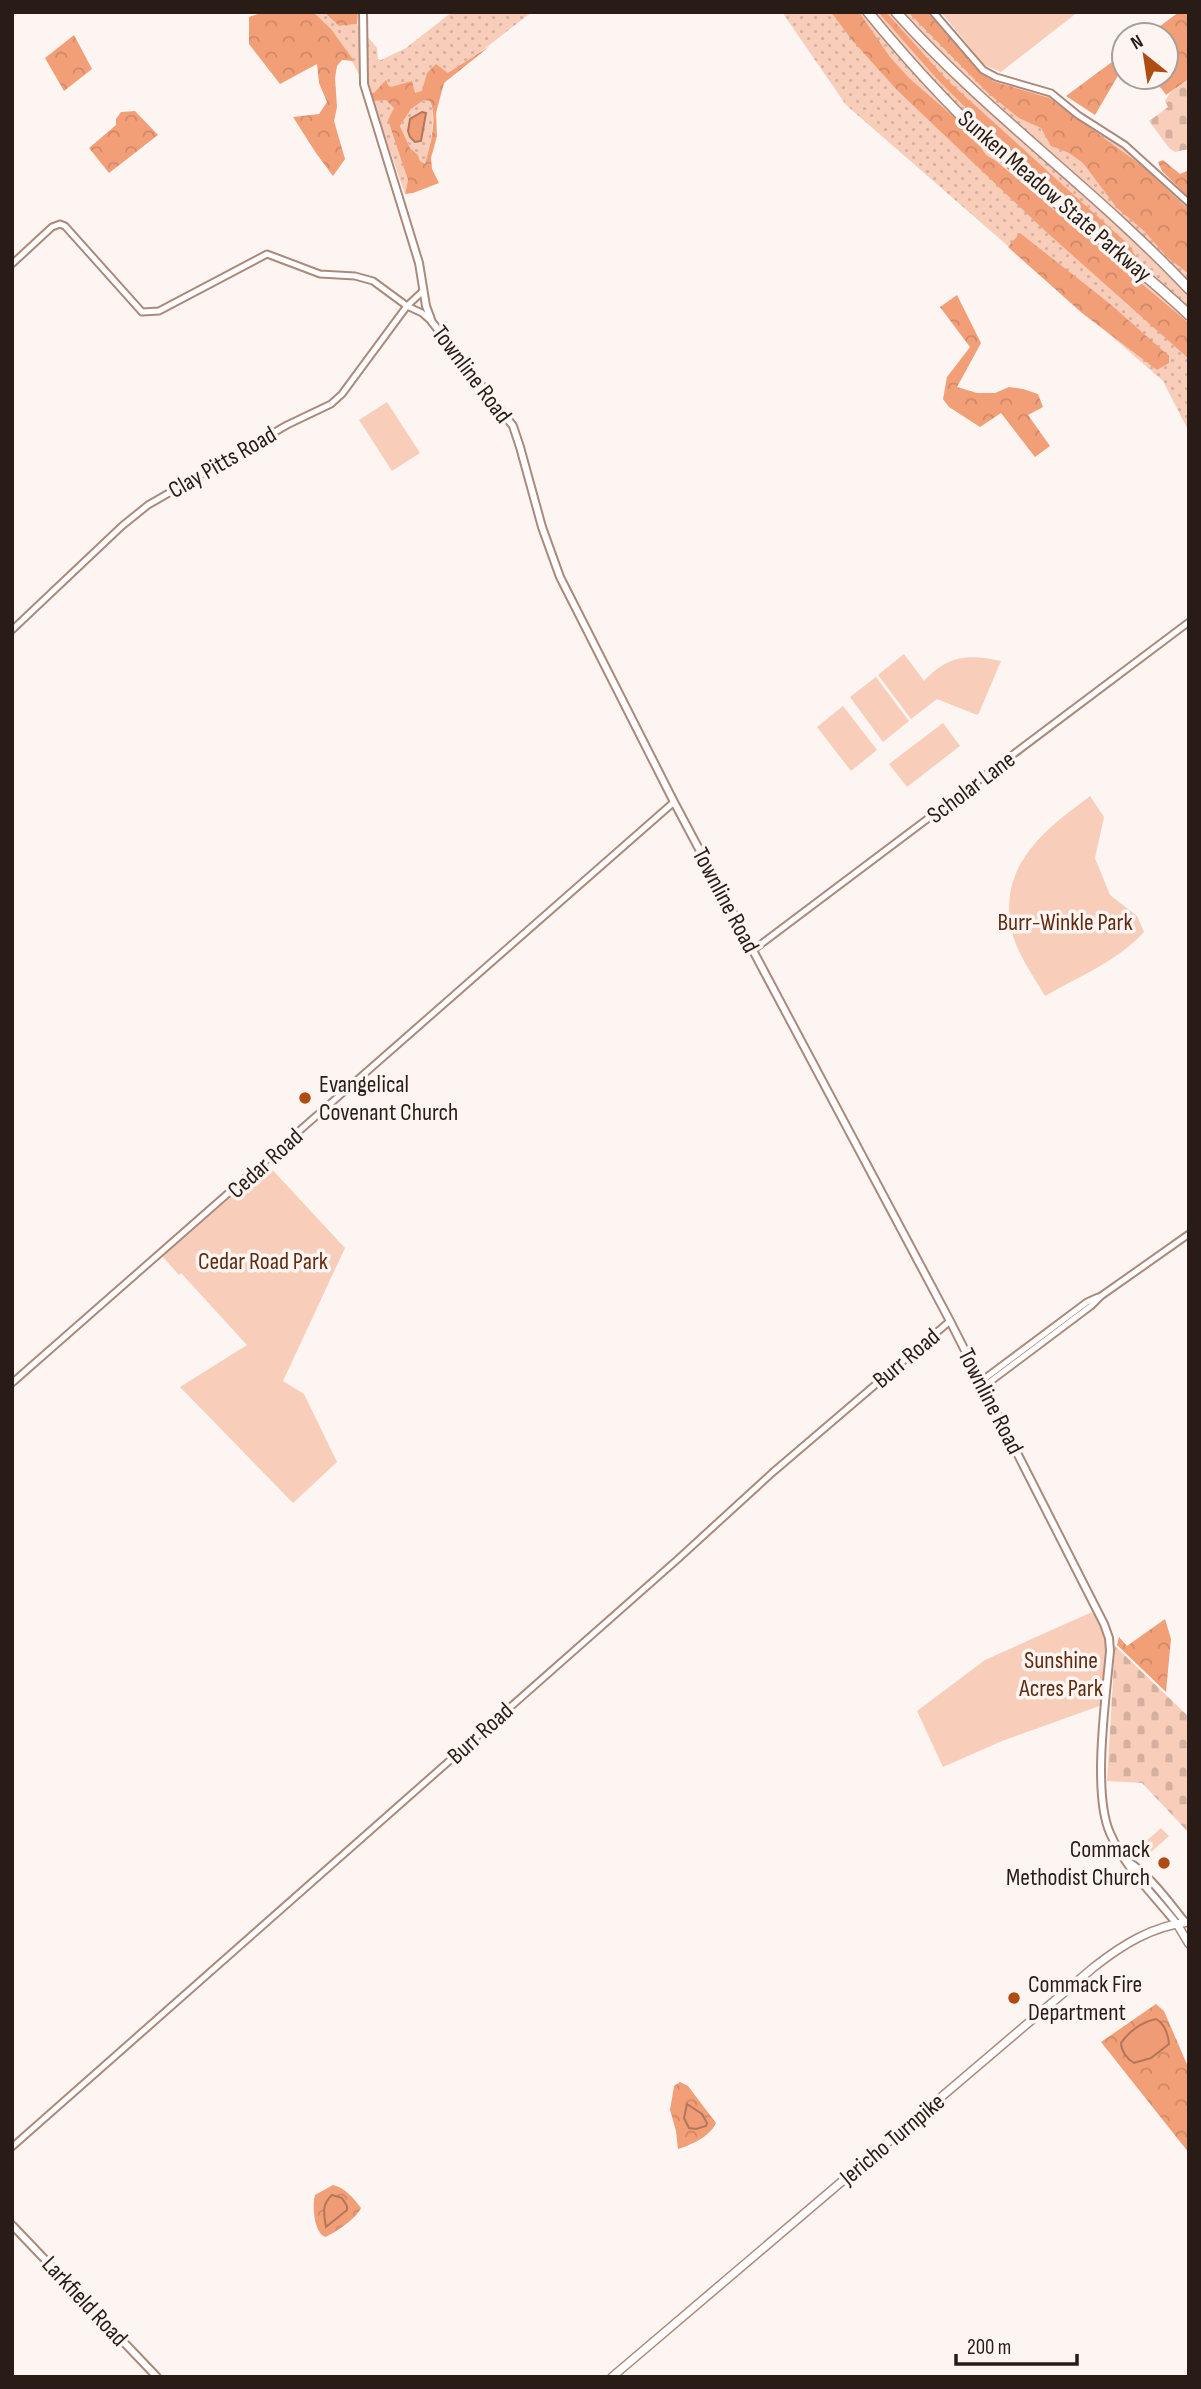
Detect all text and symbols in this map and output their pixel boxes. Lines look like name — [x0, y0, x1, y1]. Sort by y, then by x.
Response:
north arrow — [1110, 21, 1180, 91]
text: N — [1127, 30, 1147, 55]
street label: Sunken Meadow State Parkway — [952, 104, 1158, 288]
street label: Townline Road — [425, 320, 518, 429]
street label: Clay Pitts Road — [163, 420, 281, 505]
street label: Scholar Lane — [922, 745, 1021, 830]
street label: Townline Road — [686, 843, 765, 958]
park label: Burr-Winkle Park — [997, 908, 1133, 937]
place label: Evangelical Covenant Church — [319, 1070, 458, 1127]
marker: Evangelical Covenant Church — [297, 1090, 313, 1106]
street label: Cedar Road — [222, 1122, 309, 1205]
park label: Cedar Road Park — [198, 1247, 328, 1276]
street label: Burr Road — [867, 1322, 946, 1395]
street label: Townline Road — [952, 1343, 1030, 1459]
park label: Sunshine Acres Park — [1018, 1646, 1103, 1703]
street label: Burr Road — [442, 1696, 519, 1770]
place label: Commack Methodist Church — [1006, 1835, 1150, 1892]
marker: Commack Methodist Church — [1156, 1855, 1172, 1871]
place label: Commack Fire Department — [1028, 1970, 1142, 2027]
marker: Commack Fire Department — [1006, 1990, 1022, 2006]
street label: Jericho Turnpike — [833, 2087, 951, 2192]
street label: Larkfield Road — [36, 2250, 134, 2352]
scale bar — [956, 2322, 1077, 2366]
text: 200 m — [967, 2335, 1011, 2360]

